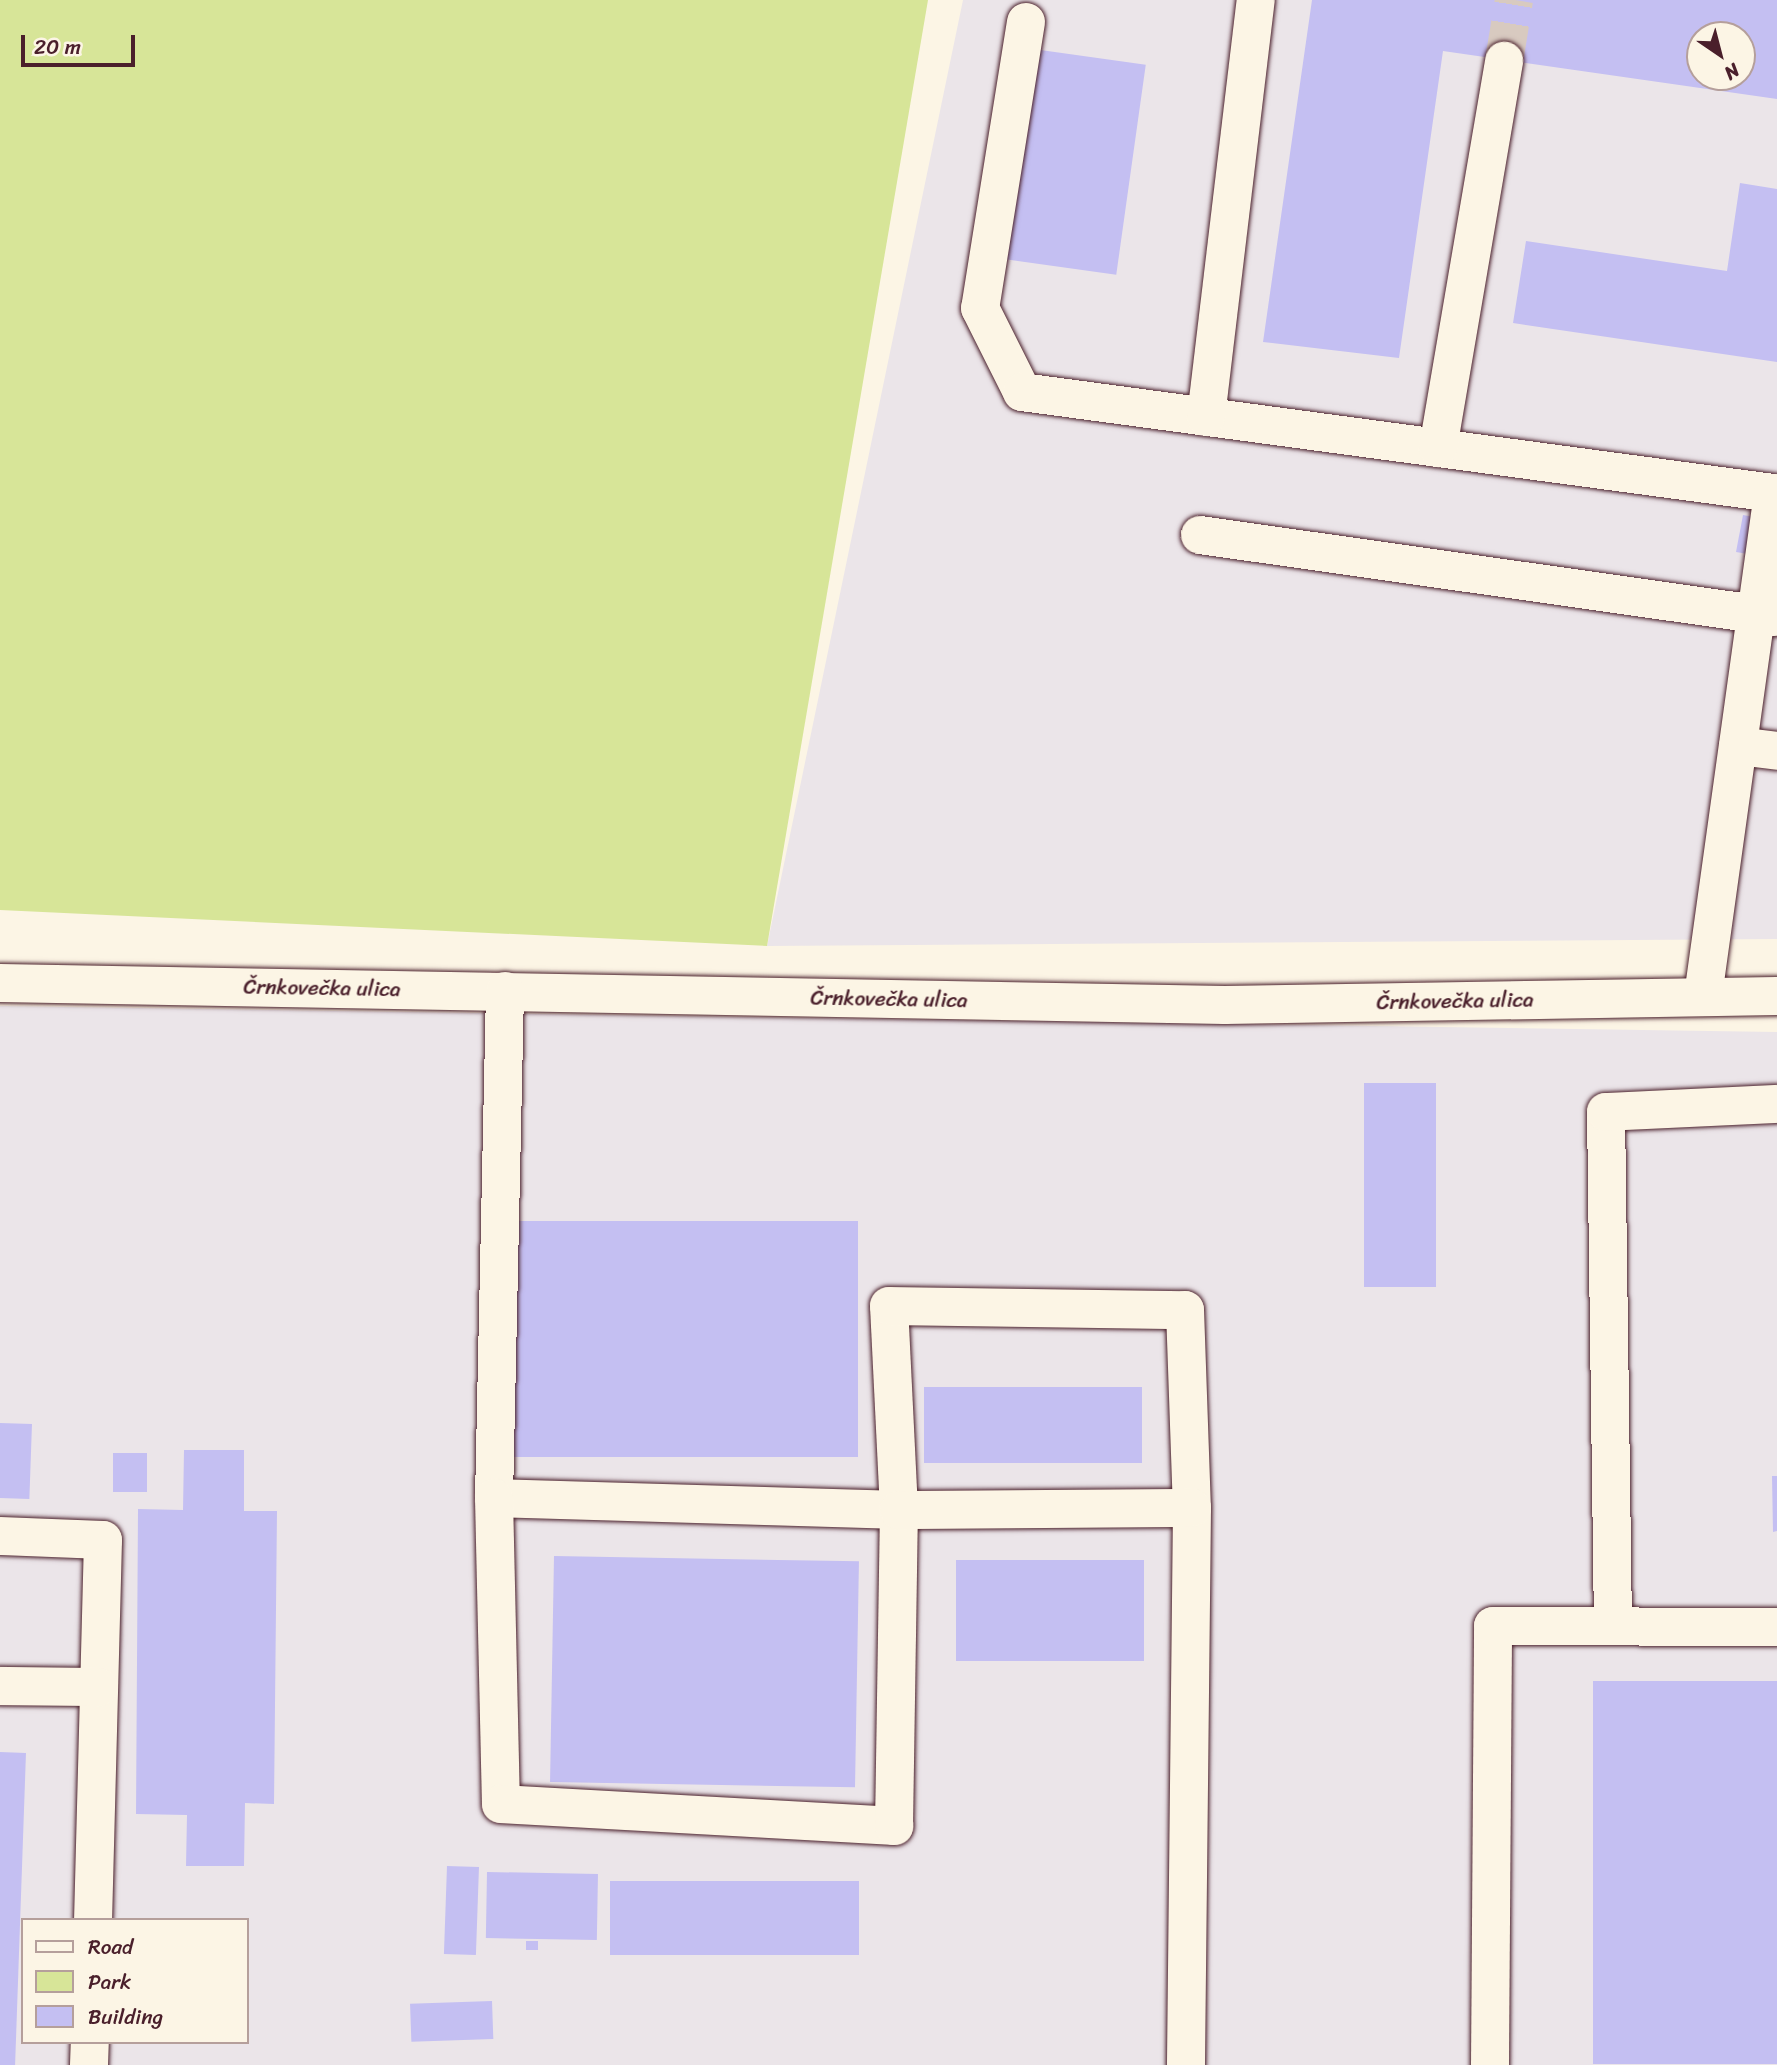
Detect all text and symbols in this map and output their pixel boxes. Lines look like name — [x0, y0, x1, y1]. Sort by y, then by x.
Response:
scale bar — [24, 21, 138, 65]
north arrow — [1686, 21, 1756, 91]
text: 20 m — [34, 28, 81, 66]
text: N — [1717, 55, 1747, 89]
street label: Črnkovečka ulica — [243, 974, 401, 1002]
street label: Črnkovečka ulica — [810, 985, 968, 1013]
street label: Črnkovečka ulica — [1376, 987, 1534, 1015]
legend — [21, 1918, 248, 2044]
text: Road — [88, 1928, 133, 1966]
text: Park — [88, 1963, 131, 2001]
text: Building — [88, 1998, 163, 2036]

